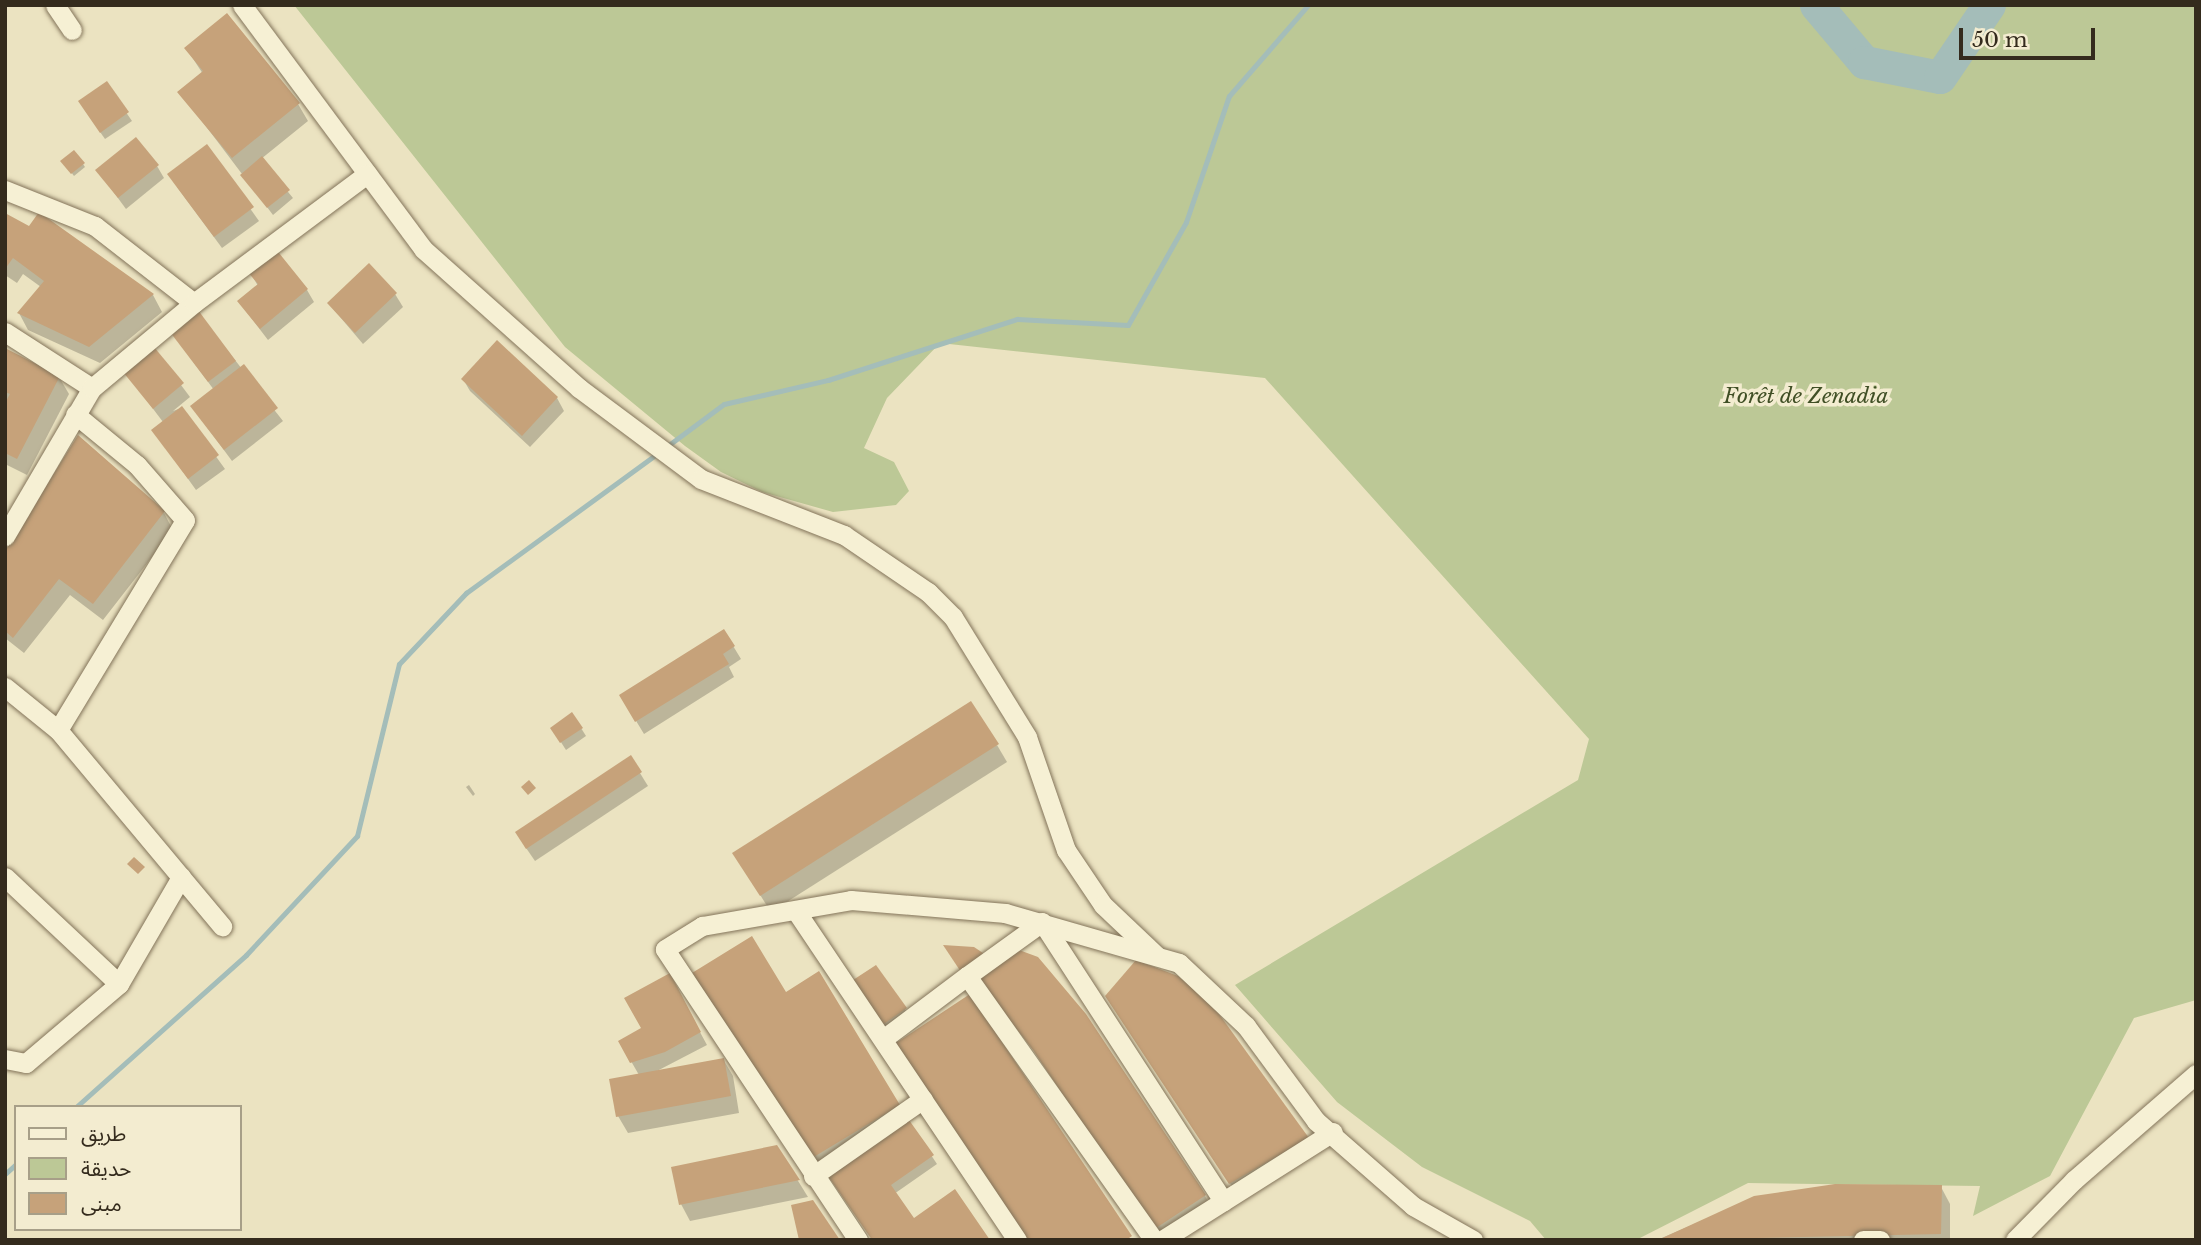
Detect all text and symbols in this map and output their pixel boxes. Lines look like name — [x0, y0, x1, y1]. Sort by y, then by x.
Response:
scale bar — [1963, 14, 2100, 58]
text: 50 m — [1972, 27, 2027, 53]
park label: Forêt de Zenadia — [1723, 383, 1889, 409]
legend — [14, 1105, 242, 1231]
text: طريق — [81, 1121, 126, 1147]
text: حديقة — [81, 1156, 131, 1182]
text: مبنى — [81, 1191, 122, 1217]

